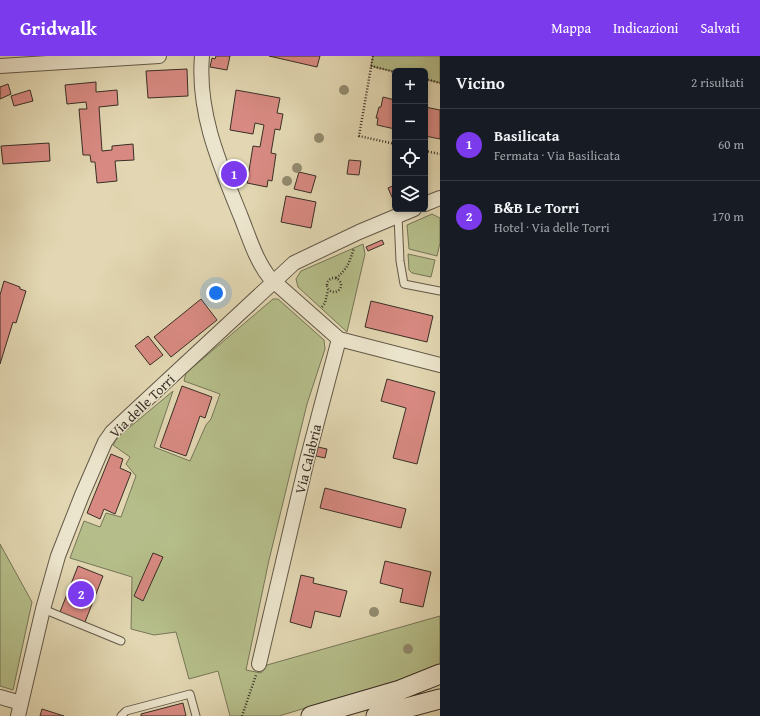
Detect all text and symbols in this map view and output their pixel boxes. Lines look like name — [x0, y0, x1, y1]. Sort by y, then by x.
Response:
text: Gridwalk — [20, 14, 97, 42]
text: Mappa — [551, 18, 591, 38]
text: Indicazioni — [613, 18, 678, 38]
text: Salvati — [700, 18, 740, 38]
map controls — [392, 68, 428, 212]
button: + — [392, 68, 428, 104]
text: Vicino — [456, 70, 505, 95]
text: 2 risultati — [691, 73, 744, 92]
button: − — [392, 104, 428, 140]
text: Basilicata — [494, 125, 559, 146]
text: 1 — [466, 135, 472, 154]
text: 60 m — [718, 135, 744, 154]
button: locate — [392, 140, 428, 176]
text: Fermata · Via Basilicata — [494, 146, 620, 165]
pin: 1 — [221, 159, 247, 189]
button: layers — [392, 176, 428, 212]
text: B&B Le Torri — [494, 197, 580, 218]
text: 2 — [466, 207, 472, 226]
text: 170 m — [712, 207, 744, 226]
text: Hotel · Via delle Torri — [494, 218, 610, 237]
your location — [206, 283, 226, 303]
street label: Via delle Torri — [105, 369, 179, 442]
street label: Via Calabria — [290, 422, 326, 496]
pin: 2 — [68, 579, 94, 609]

